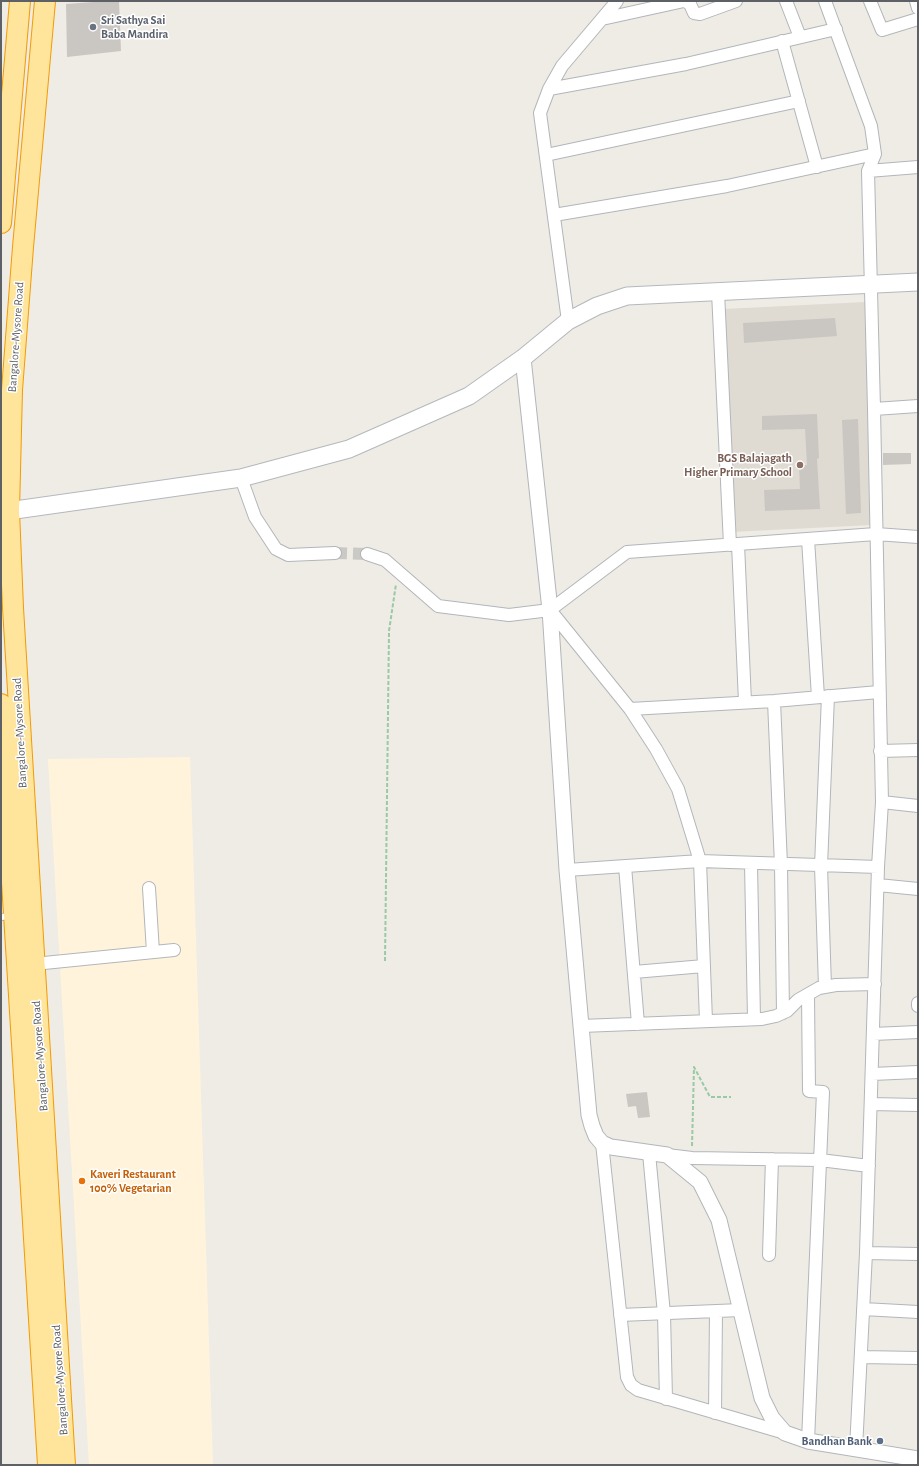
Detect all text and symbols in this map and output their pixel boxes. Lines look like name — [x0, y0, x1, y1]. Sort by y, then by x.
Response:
place label: Sri Sathya Sai Baba Mandira — [101, 13, 168, 41]
marker: Sri Sathya Sai Baba Mandira — [88, 22, 98, 32]
street label: Bangalore-Mysore Road — [5, 281, 27, 393]
place label: BGS Balajagath Higher Primary School — [684, 451, 792, 479]
marker: BGS Balajagath Higher Primary School — [795, 460, 805, 470]
street label: Bangalore-Mysore Road — [10, 677, 30, 789]
street label: Bangalore-Mysore Road — [29, 1000, 51, 1112]
place label: Kaveri Restaurant 100% Vegetarian — [90, 1167, 176, 1195]
marker: Kaveri Restaurant 100% Vegetarian — [77, 1176, 87, 1186]
street label: Bangalore-Mysore Road — [49, 1324, 71, 1436]
place label: Bandhan Bank — [802, 1434, 872, 1448]
marker: Bandhan Bank — [875, 1436, 885, 1446]

